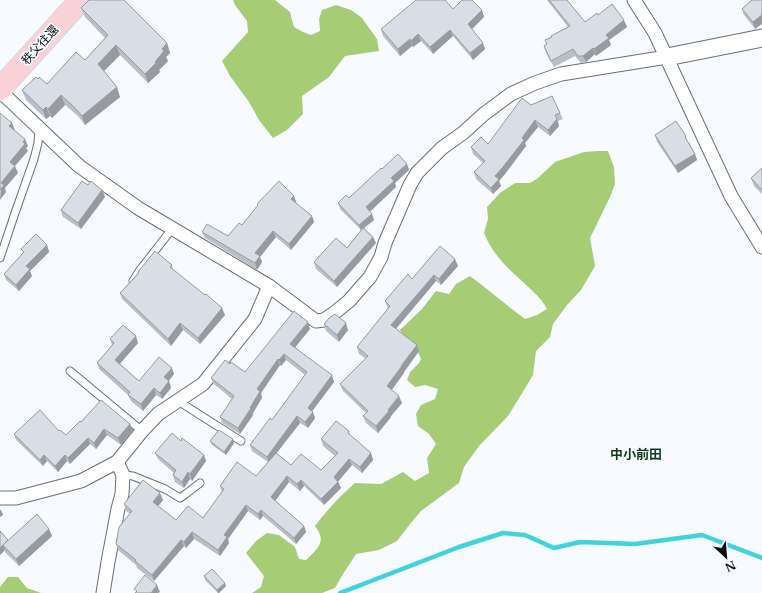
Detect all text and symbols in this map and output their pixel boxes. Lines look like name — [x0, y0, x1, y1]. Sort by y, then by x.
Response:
street label: 秩父往還 — [18, 22, 61, 68]
district label: 中小前田 — [610, 446, 662, 463]
north arrow — [706, 537, 746, 577]
text: N — [722, 557, 738, 575]

